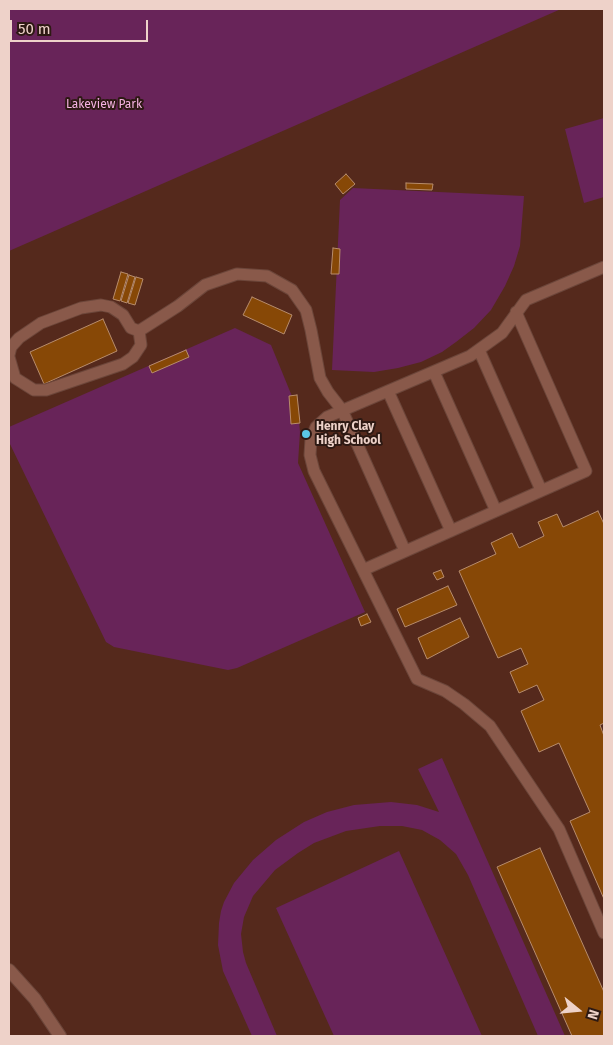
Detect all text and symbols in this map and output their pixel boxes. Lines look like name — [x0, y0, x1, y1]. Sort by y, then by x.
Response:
scale bar — [12, 10, 150, 42]
text: 50 m — [18, 20, 51, 38]
park label: Lakeview Park — [66, 98, 142, 112]
place label: Henry Clay High School — [316, 420, 381, 448]
marker: Henry Clay High School — [300, 428, 312, 440]
north arrow — [553, 985, 603, 1035]
text: N — [583, 1008, 602, 1021]

